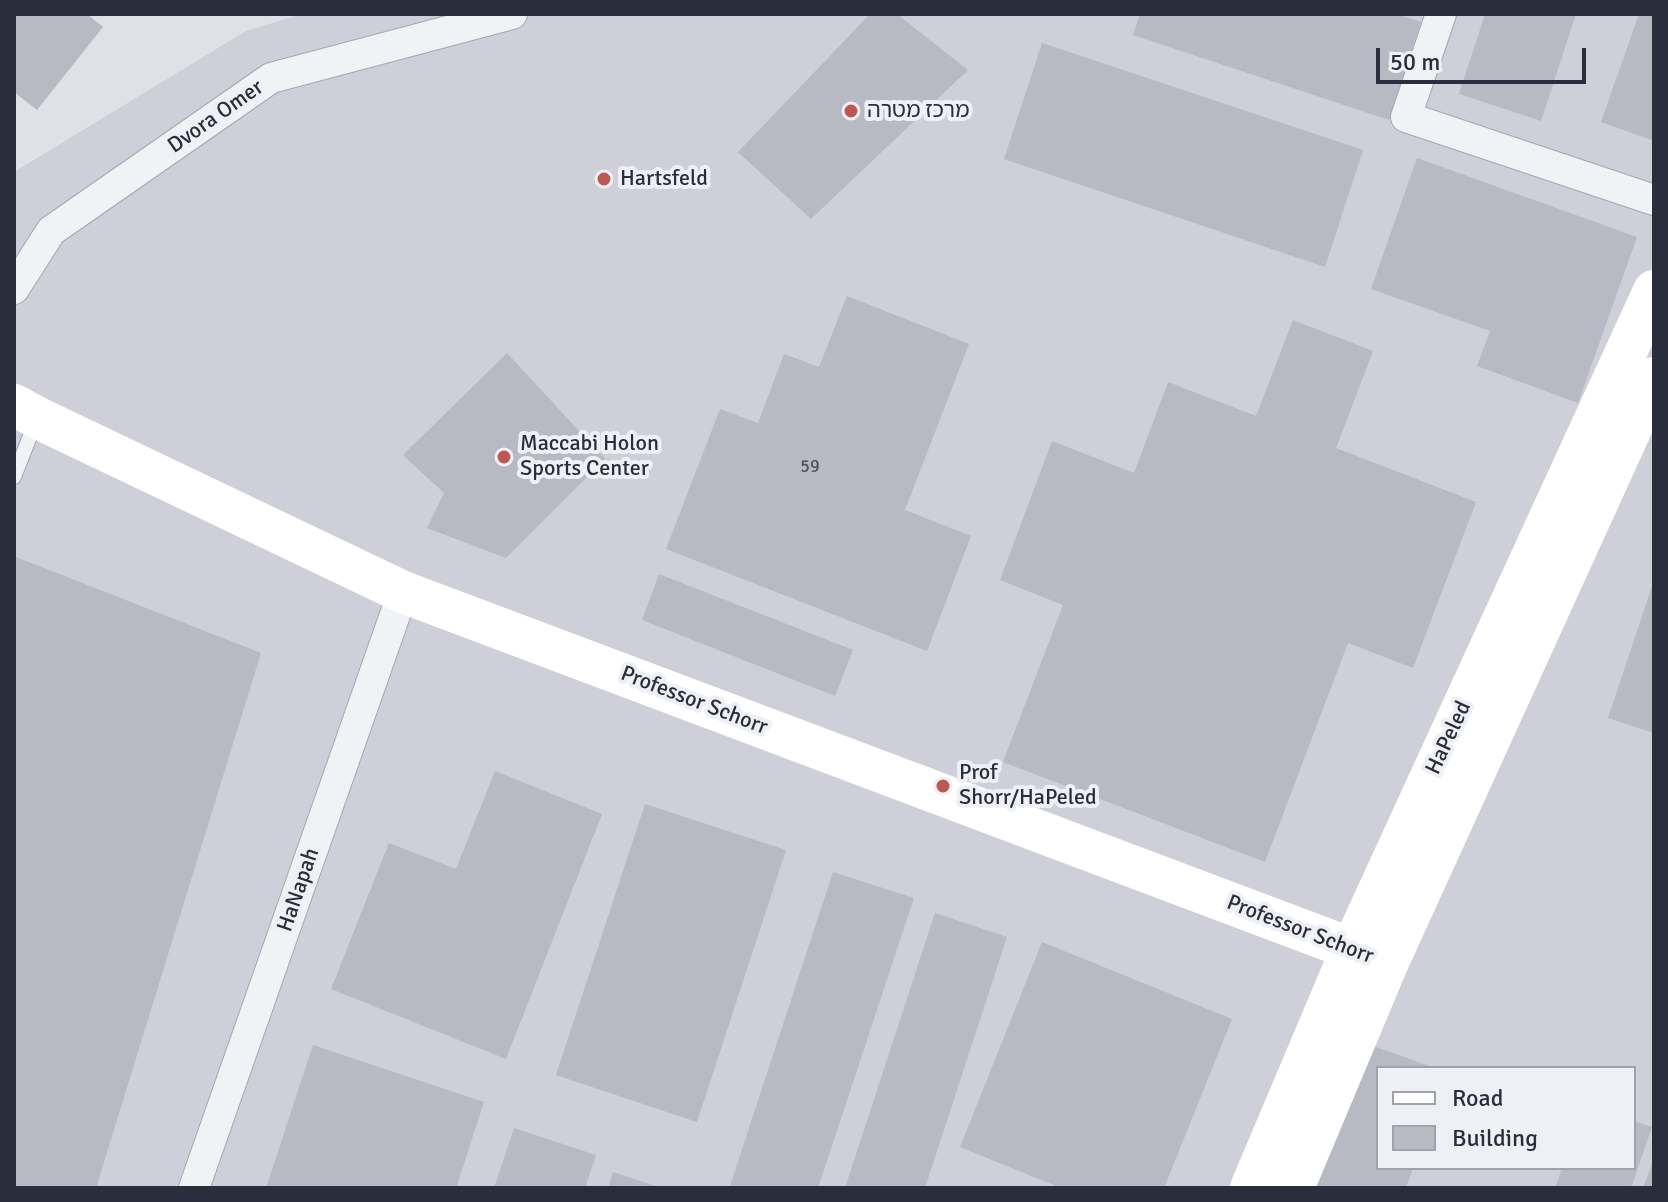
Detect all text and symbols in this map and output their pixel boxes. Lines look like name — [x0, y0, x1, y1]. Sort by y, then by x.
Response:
scale bar — [1380, 32, 1590, 82]
text: 50 m — [1390, 47, 1440, 77]
street label: Dvora Omer — [163, 75, 269, 159]
place label: מרכז מטרה — [867, 98, 970, 124]
marker: מרכז מטרה — [842, 102, 860, 120]
place label: Hartsfeld — [620, 166, 708, 192]
marker: Hartsfeld — [595, 170, 613, 188]
place label: Maccabi Holon Sports Center — [520, 431, 659, 482]
marker: Maccabi Holon Sports Center — [495, 448, 513, 466]
house number: 59 — [800, 456, 820, 478]
street label: Professor Schorr — [617, 661, 771, 741]
street label: HaPeled — [1421, 697, 1477, 779]
place label: Prof Shorr/HaPeled — [959, 760, 1097, 812]
marker: Prof Shorr/HaPeled — [934, 777, 952, 795]
street label: HaNapah — [272, 845, 326, 935]
street label: Professor Schorr — [1223, 890, 1377, 970]
legend — [1376, 1066, 1636, 1170]
text: Road — [1452, 1083, 1503, 1113]
text: Building — [1452, 1123, 1538, 1153]

